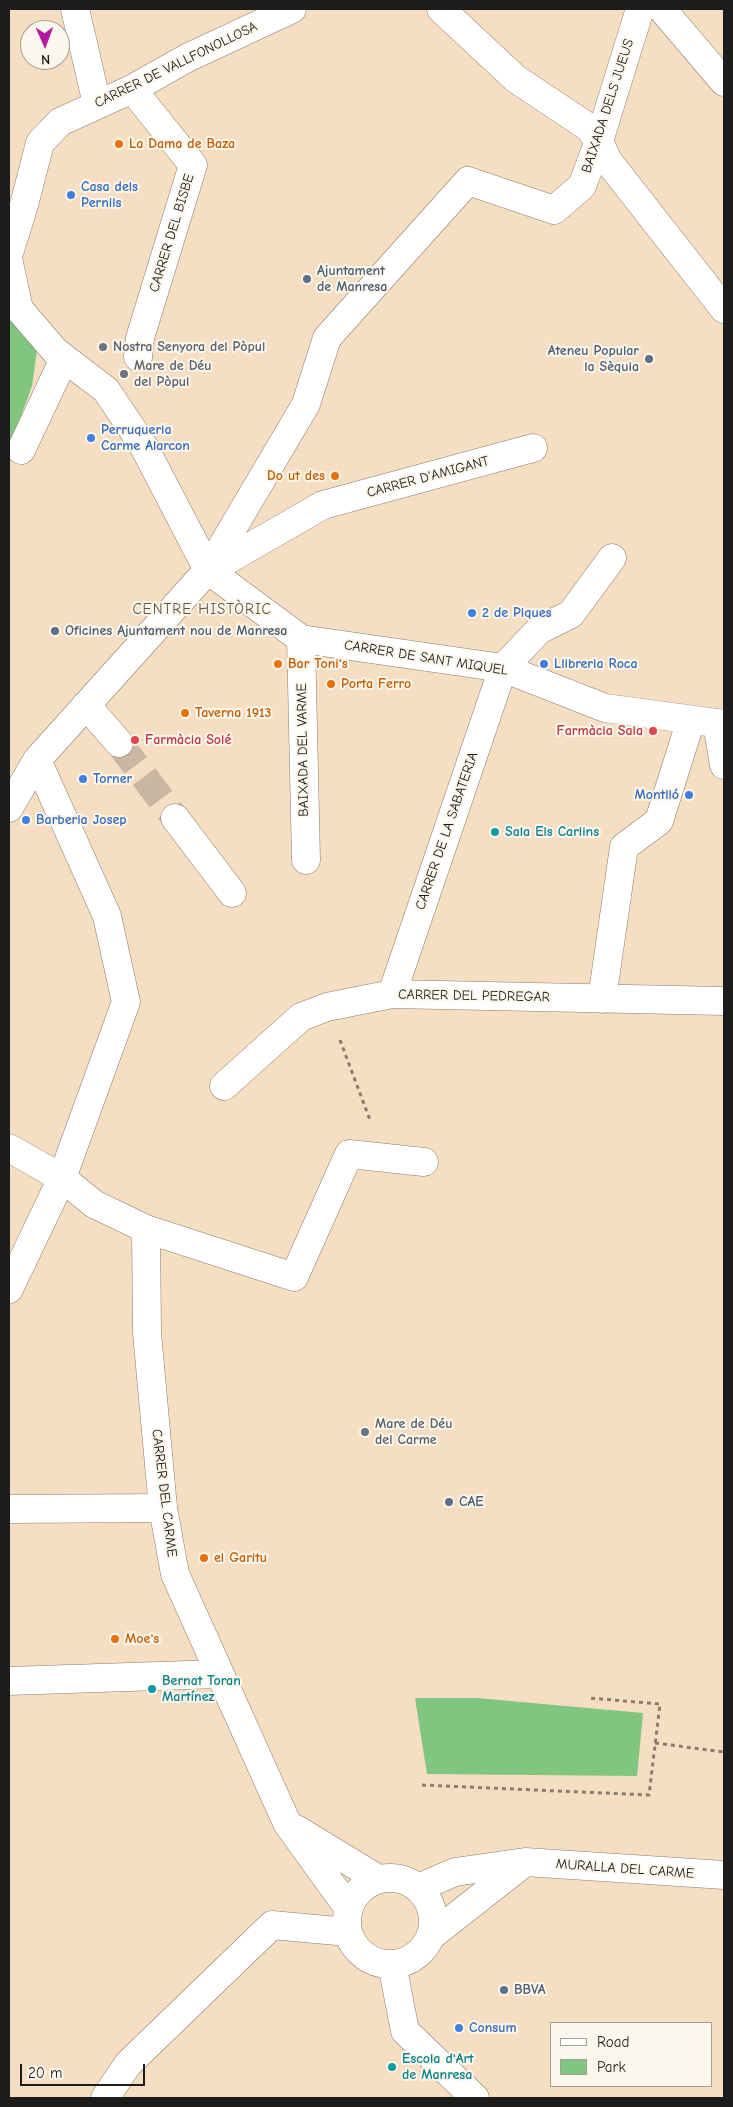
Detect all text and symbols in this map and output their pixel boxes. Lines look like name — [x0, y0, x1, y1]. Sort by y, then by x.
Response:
street label: CARRER DE VALLFONOLLOSA — [92, 18, 260, 112]
north arrow — [20, 20, 70, 70]
street label: BAIXADA DELS JUEUS — [578, 37, 638, 175]
text: N — [41, 51, 50, 68]
place label: La Dama de Baza — [129, 136, 235, 152]
marker: La Dama de Baza — [113, 138, 125, 150]
street label: CARRER DEL BISBE — [146, 172, 198, 294]
place label: Casa dels Pernils — [81, 179, 138, 212]
marker: Casa dels Pernils — [65, 189, 77, 201]
place label: Ajuntament de Manresa — [317, 263, 387, 296]
marker: Ajuntament de Manresa — [301, 273, 313, 285]
place label: Nostra Senyora del Pòpul — [113, 339, 265, 355]
marker: Nostra Senyora del Pòpul — [97, 341, 109, 353]
place label: Ateneu Popular la Sèquia — [548, 343, 639, 376]
marker: Ateneu Popular la Sèquia — [643, 353, 655, 365]
place label: Mare de Déu del Pòpul — [134, 358, 211, 391]
marker: Mare de Déu del Pòpul — [118, 368, 130, 380]
place label: Perruqueria Carme Alarcon — [101, 422, 190, 454]
marker: Perruqueria Carme Alarcon — [85, 432, 97, 444]
street label: CARRER D'AMIGANT — [365, 453, 491, 501]
place label: Do ut des — [267, 468, 325, 484]
marker: Do ut des — [329, 470, 341, 482]
district label: CENTRE HISTÒRIC — [131, 601, 273, 619]
place label: 2 de Piques — [482, 605, 551, 621]
marker: 2 de Piques — [466, 607, 478, 619]
place label: Oficines Ajuntament nou de Manresa — [65, 623, 287, 639]
marker: Oficines Ajuntament nou de Manresa — [49, 625, 61, 637]
street label: CARRER DE SANT MIQUEL — [343, 637, 509, 679]
place label: Bar Toni's — [288, 656, 348, 672]
place label: Llibreria Roca — [554, 656, 638, 672]
marker: Bar Toni's — [272, 658, 284, 670]
marker: Llibreria Roca — [538, 658, 550, 670]
place label: Porta Ferro — [341, 676, 411, 692]
marker: Porta Ferro — [325, 678, 337, 690]
street label: BAIXADA DEL VARME — [293, 683, 313, 817]
place label: Taverna 1913 — [195, 705, 271, 721]
marker: Taverna 1913 — [179, 707, 191, 719]
place label: Farmàcia Sala — [557, 723, 643, 739]
marker: Farmàcia Sala — [647, 725, 659, 737]
place label: Farmàcia Solé — [145, 732, 231, 748]
marker: Farmàcia Solé — [129, 734, 141, 746]
street label: CARRER DE LA SABATERIA — [412, 750, 482, 912]
place label: Torner — [93, 771, 132, 787]
marker: Torner — [77, 773, 89, 785]
place label: Montlló — [634, 787, 679, 803]
marker: Montlló — [683, 789, 695, 801]
place label: Barberia Josep — [36, 812, 127, 828]
marker: Barberia Josep — [20, 814, 32, 826]
place label: Sala Els Carlins — [505, 824, 599, 840]
marker: Sala Els Carlins — [489, 826, 501, 838]
street label: CARRER DEL PEDREGAR — [398, 986, 550, 1006]
place label: Mare de Déu del Carme — [375, 1416, 452, 1448]
marker: Mare de Déu del Carme — [359, 1426, 371, 1438]
street label: CARRER DEL CARME — [148, 1428, 180, 1558]
place label: CAE — [459, 1494, 483, 1510]
marker: CAE — [443, 1496, 455, 1508]
place label: el Garitu — [214, 1550, 267, 1566]
marker: el Garitu — [198, 1552, 210, 1564]
place label: Moe's — [125, 1631, 159, 1647]
marker: Moe's — [109, 1633, 121, 1645]
place label: Bernat Toran Martínez — [162, 1673, 241, 1705]
marker: Bernat Toran Martínez — [146, 1683, 158, 1695]
street label: MURALLA DEL CARME — [555, 1856, 695, 1882]
place label: BBVA — [514, 1982, 545, 1998]
marker: BBVA — [498, 1984, 510, 1996]
place label: Consum — [469, 2020, 517, 2036]
marker: Consum — [453, 2022, 465, 2034]
legend — [550, 2022, 713, 2087]
text: Road — [597, 2033, 629, 2051]
place label: Escola d'Art de Manresa — [402, 2051, 474, 2084]
scale bar — [22, 2054, 148, 2086]
text: Park — [597, 2058, 626, 2076]
marker: Escola d'Art de Manresa — [386, 2061, 398, 2073]
text: 20 m — [28, 2064, 62, 2082]

